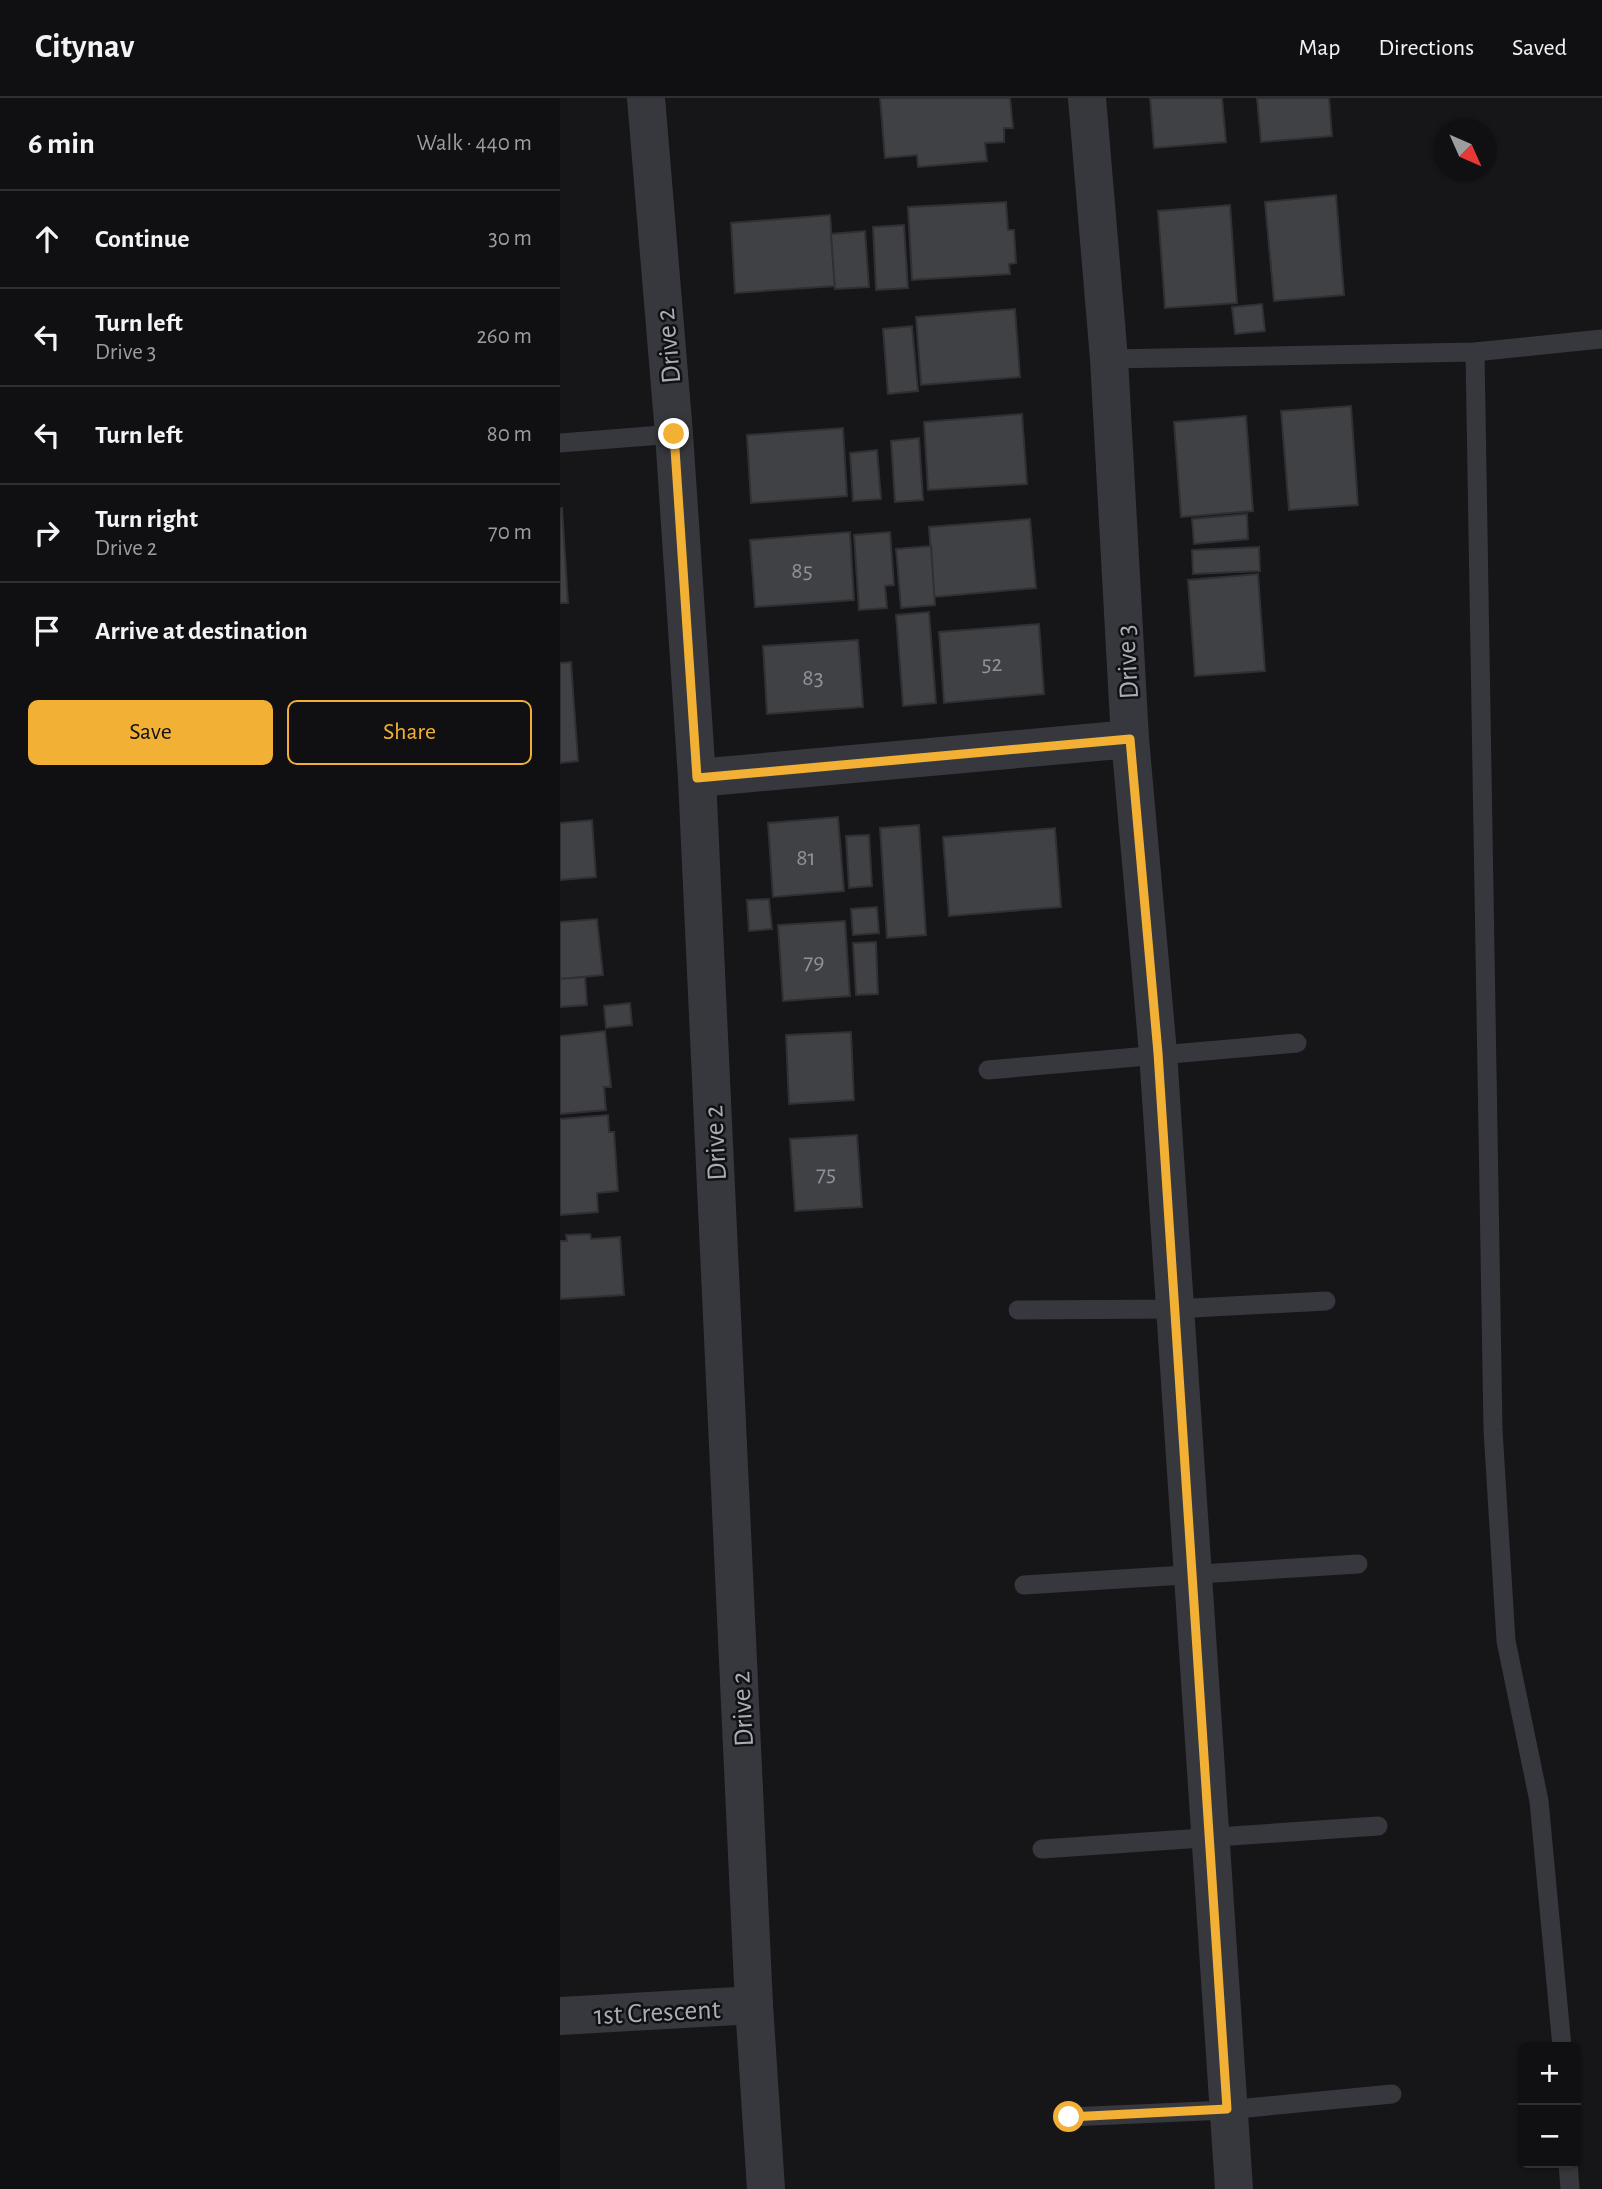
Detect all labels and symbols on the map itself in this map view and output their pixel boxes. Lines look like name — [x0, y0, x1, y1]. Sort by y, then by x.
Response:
north arrow — [1434, 119, 1497, 182]
street label: Drive 2 — [652, 307, 686, 385]
route end — [658, 418, 689, 449]
house number: 85 — [791, 559, 813, 583]
street label: Drive 3 — [1112, 624, 1144, 700]
house number: 52 — [982, 652, 1003, 676]
house number: 83 — [802, 666, 824, 690]
house number: 81 — [796, 846, 816, 870]
house number: 79 — [803, 950, 825, 974]
street label: Drive 2 — [700, 1104, 732, 1181]
house number: 75 — [816, 1162, 836, 1186]
street label: Drive 2 — [727, 1670, 759, 1747]
street label: 1st Crescent — [593, 1996, 721, 2030]
route start — [1053, 2101, 1084, 2132]

